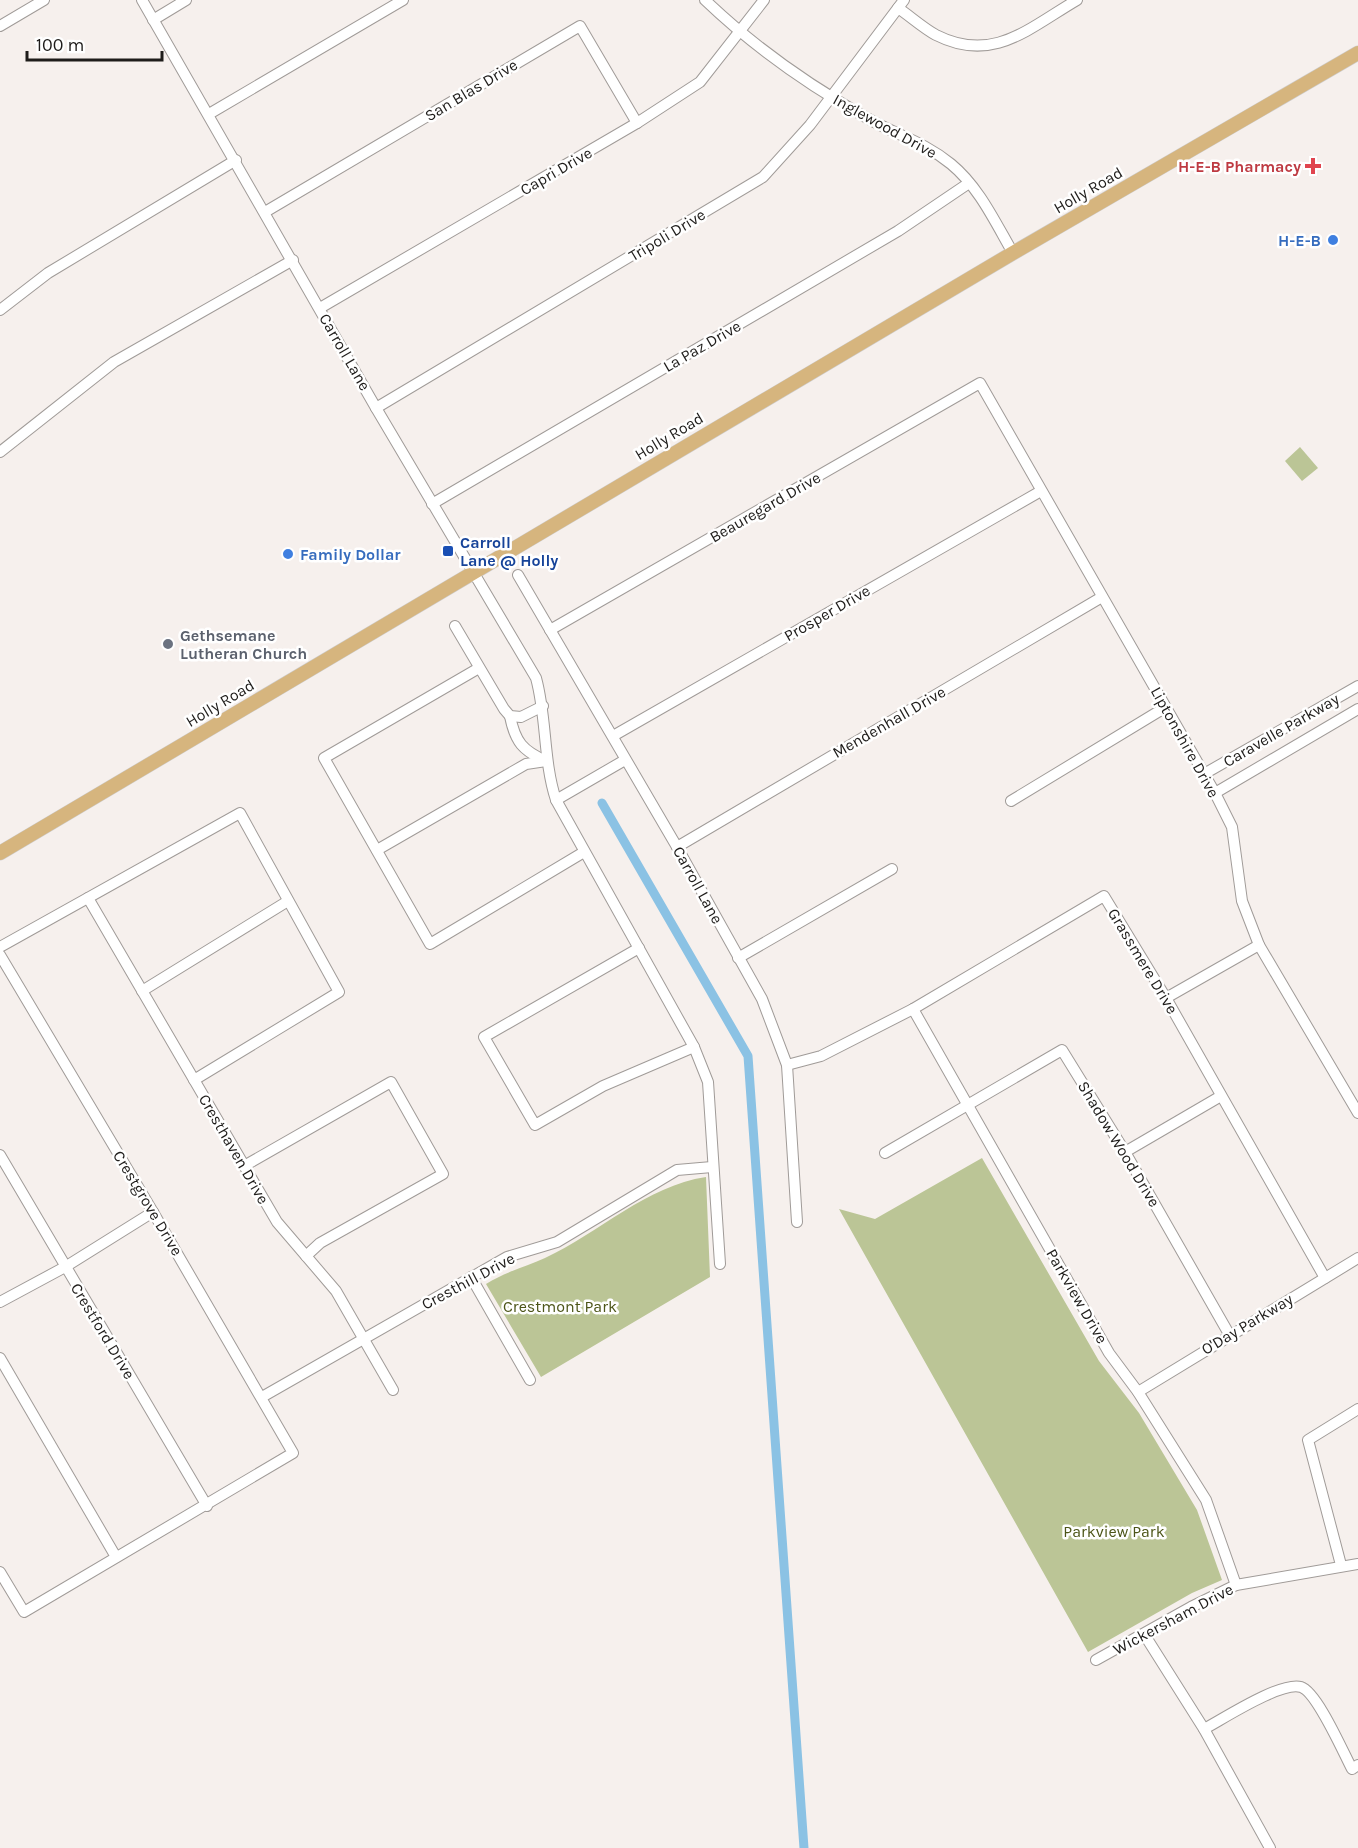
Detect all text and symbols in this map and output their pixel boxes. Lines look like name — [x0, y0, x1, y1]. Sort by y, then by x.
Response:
scale bar — [27, 24, 162, 62]
text: 100 m — [36, 34, 84, 56]
street label: San Blas Drive — [421, 55, 521, 125]
street label: Inglewood Drive — [830, 90, 940, 162]
street label: Capri Drive — [517, 143, 595, 199]
place label: H-E-B Pharmacy — [1178, 157, 1301, 176]
marker: H-E-B Pharmacy — [1306, 159, 1320, 173]
street label: Holly Road — [1050, 163, 1126, 217]
street label: Tripoli Drive — [625, 205, 709, 265]
place label: H-E-B — [1278, 231, 1321, 250]
marker: H-E-B — [1326, 233, 1340, 247]
street label: Carroll Lane — [315, 310, 375, 394]
street label: La Paz Drive — [660, 316, 744, 376]
street label: Holly Road — [631, 408, 707, 464]
street label: Beauregard Drive — [706, 468, 824, 546]
place label: Carroll Lane @ Holly — [460, 533, 558, 570]
marker: Carroll Lane @ Holly — [441, 544, 455, 558]
place label: Family Dollar — [300, 545, 401, 564]
marker: Family Dollar — [281, 547, 295, 561]
street label: Prosper Drive — [781, 581, 873, 645]
place label: Gethsemane Lutheran Church — [180, 626, 307, 663]
marker: Gethsemane Lutheran Church — [161, 637, 175, 651]
street label: Holly Road — [182, 675, 258, 731]
street label: Mendenhall Drive — [829, 682, 949, 762]
street label: Liptonshire Drive — [1147, 683, 1223, 801]
street label: Caravelle Parkway — [1220, 689, 1343, 771]
street label: Carroll Lane — [669, 843, 727, 927]
street label: Grassmere Drive — [1104, 905, 1182, 1017]
street label: Shadow Wood Drive — [1074, 1078, 1164, 1210]
street label: Cresthaven Drive — [195, 1091, 273, 1207]
street label: Crestgrove Drive — [109, 1147, 187, 1259]
street label: Parkview Drive — [1042, 1245, 1112, 1347]
street label: Cresthill Drive — [418, 1248, 518, 1314]
street label: Crestford Drive — [67, 1279, 139, 1383]
street label: O'Day Parkway — [1198, 1289, 1297, 1359]
park label: Crestmont Park — [503, 1297, 617, 1316]
park label: Parkview Park — [1063, 1522, 1165, 1541]
street label: Wickersham Drive — [1110, 1579, 1236, 1659]

